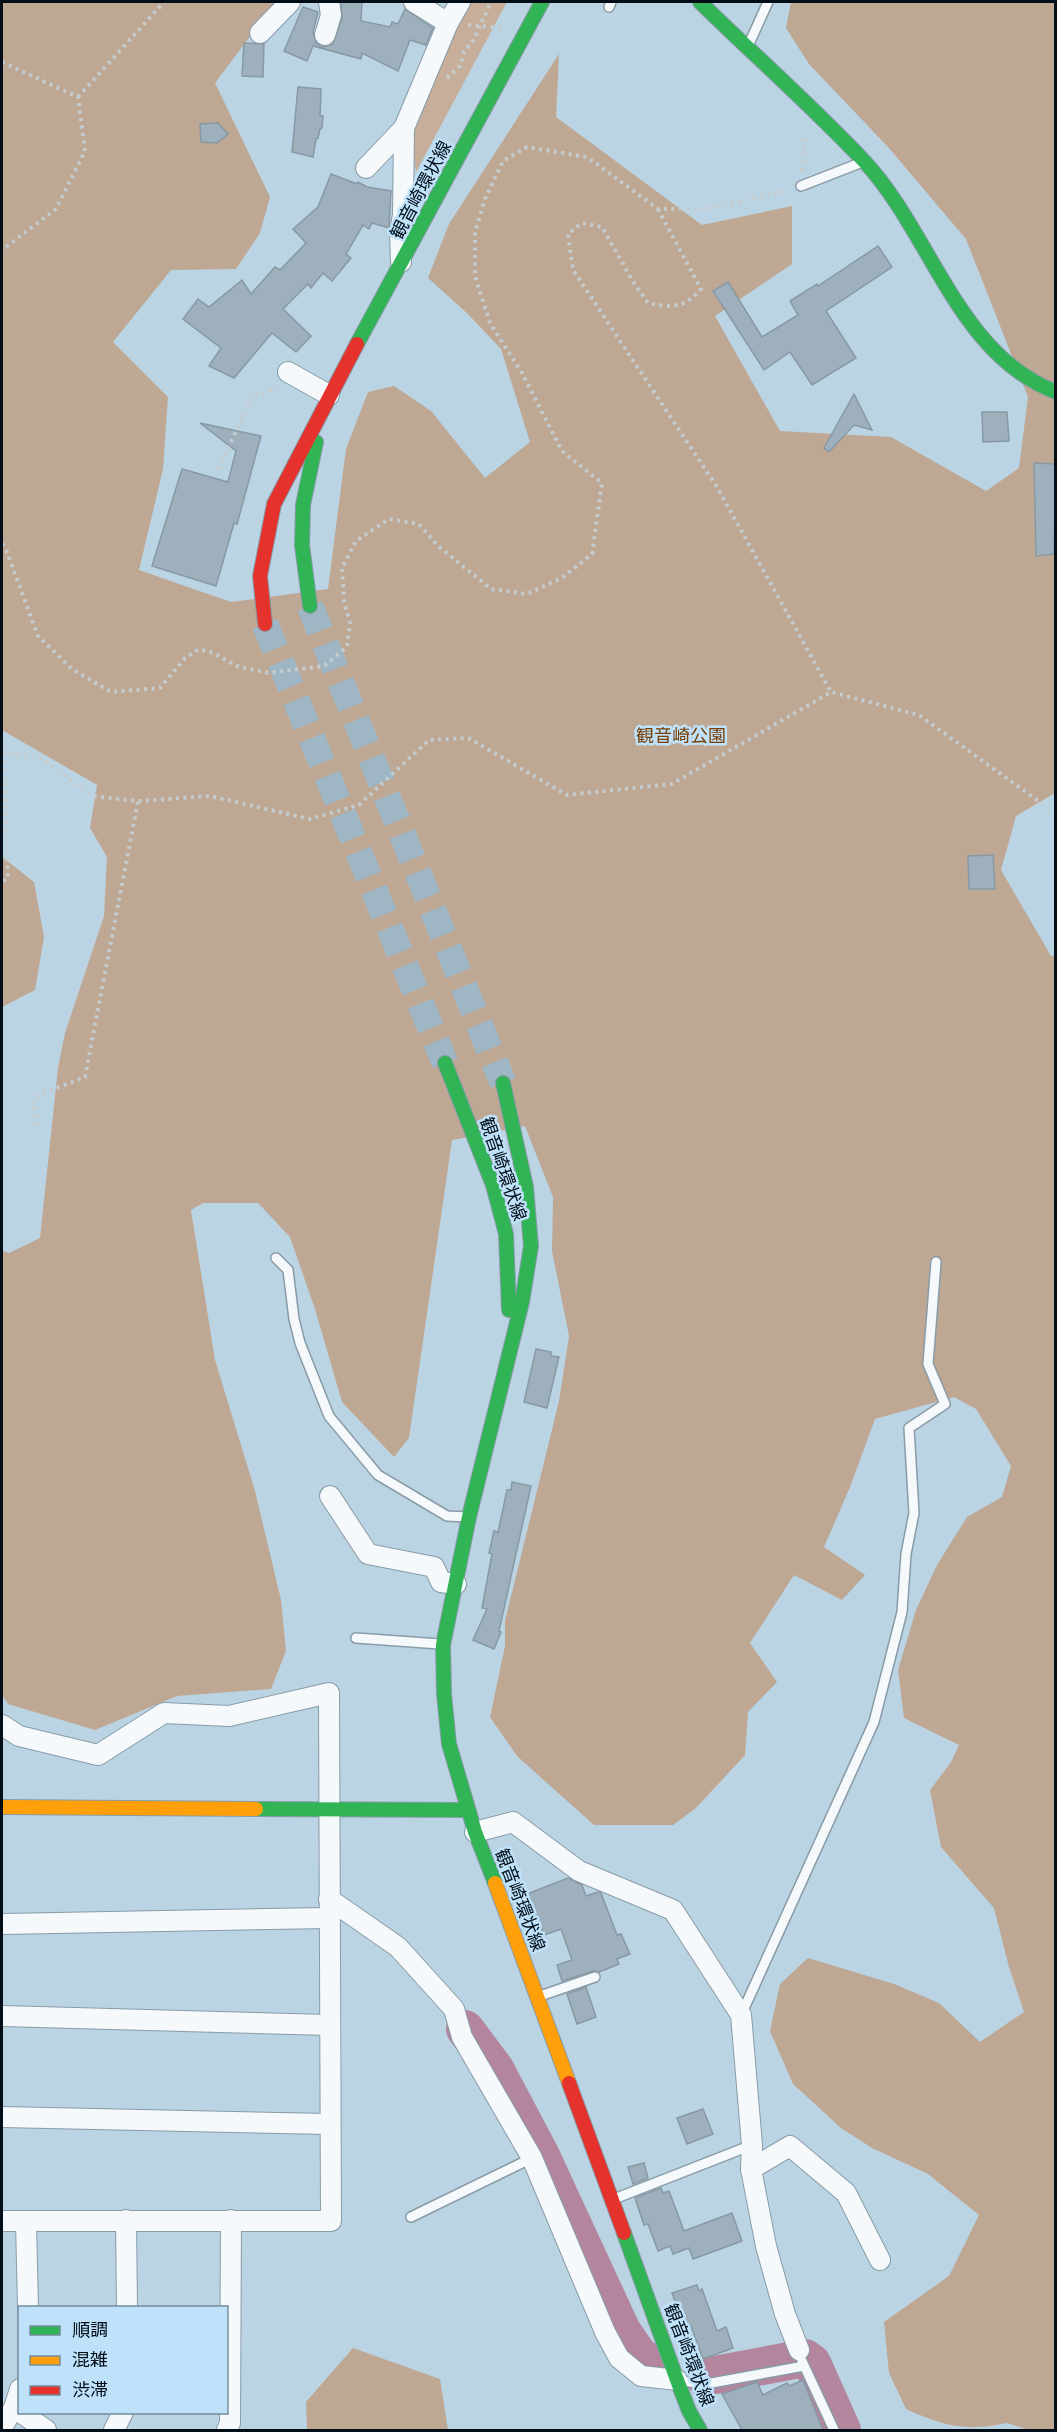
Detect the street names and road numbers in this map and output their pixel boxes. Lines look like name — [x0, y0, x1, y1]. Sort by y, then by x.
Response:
street label: 観音崎環状線 — [385, 137, 456, 243]
street label: 観音崎環状線 — [475, 1114, 532, 1224]
street label: 観音崎環状線 — [490, 1845, 551, 1954]
street label: 観音崎環状線 — [659, 2300, 720, 2409]

